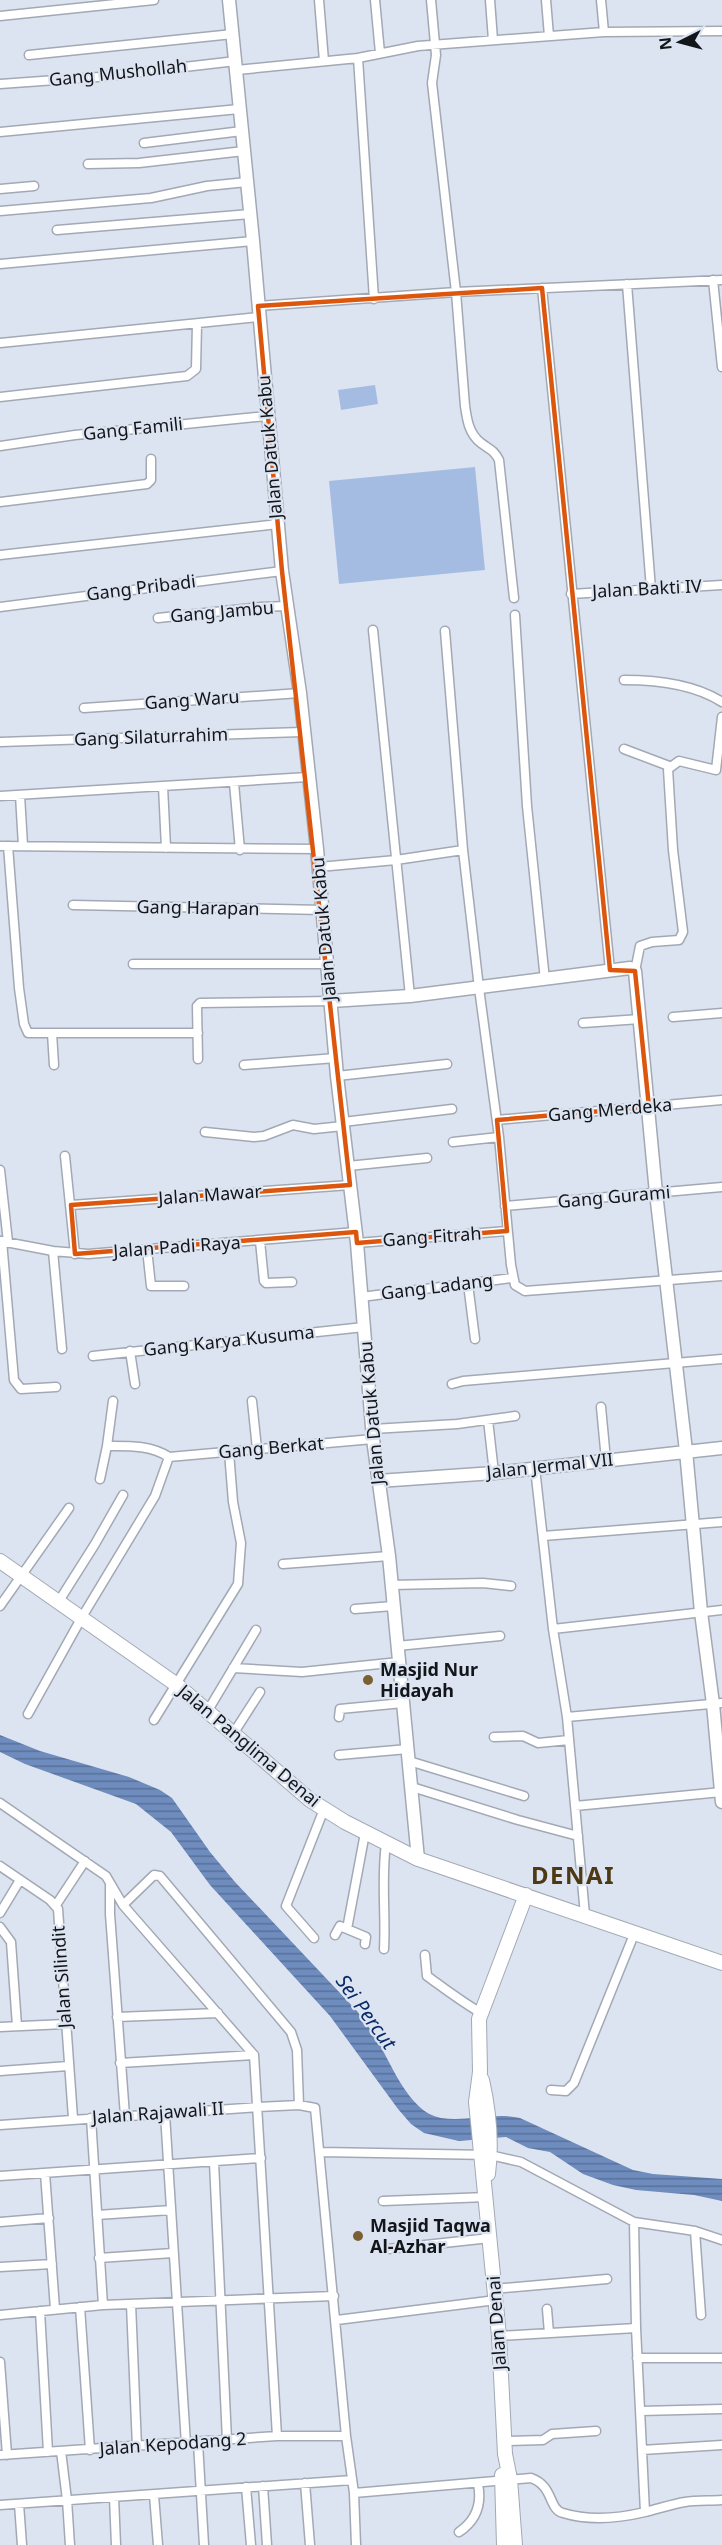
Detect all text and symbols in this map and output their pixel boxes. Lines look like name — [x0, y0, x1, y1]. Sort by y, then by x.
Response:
north arrow — [650, 12, 710, 72]
text: N — [653, 36, 677, 51]
street label: Gang Mushollah — [48, 53, 188, 91]
street label: Jalan Datuk Kabu — [251, 374, 287, 522]
street label: Gang Famili — [82, 411, 184, 445]
street label: Gang Pribadi — [85, 568, 197, 606]
street label: Jalan Bakti IV — [590, 573, 703, 603]
street label: Gang Jambu — [169, 595, 275, 627]
street label: Gang Waru — [144, 684, 240, 714]
street label: Gang Silaturrahim — [74, 721, 228, 751]
street label: Jalan Datuk Kabu — [305, 856, 341, 1004]
street label: Gang Harapan — [136, 894, 260, 920]
street label: Gang Merdeka — [547, 1092, 673, 1126]
street label: Jalan Mawar — [155, 1178, 263, 1210]
street label: Gang Gurami — [557, 1179, 671, 1213]
street label: Gang Fitrah — [382, 1221, 482, 1251]
street label: Jalan Padi Raya — [110, 1230, 241, 1263]
street label: Gang Ladang — [379, 1267, 494, 1305]
street label: Gang Karya Kusuma — [142, 1319, 316, 1361]
street label: Jalan Datuk Kabu — [353, 1340, 389, 1488]
street label: Gang Berkat — [217, 1430, 325, 1464]
street label: Jalan Jermal VII — [483, 1446, 614, 1484]
place label: Masjid Nur Hidayah — [380, 1657, 478, 1702]
marker: Masjid Nur Hidayah — [361, 1673, 375, 1687]
street label: Jalan Panglima Denai — [172, 1677, 326, 1812]
district label: DENAI — [531, 1858, 615, 1891]
street label: Jalan Silindit — [45, 1925, 77, 2031]
water label: Sei Percut — [330, 1969, 404, 2056]
street label: Jalan Rajawali II — [89, 2095, 225, 2129]
place label: Masjid Taqwa Al-Azhar — [370, 2213, 491, 2258]
marker: Masjid Taqwa Al-Azhar — [351, 2229, 365, 2243]
street label: Jalan Denai — [481, 2275, 511, 2373]
street label: Jalan Kepodang 2 — [97, 2426, 247, 2460]

